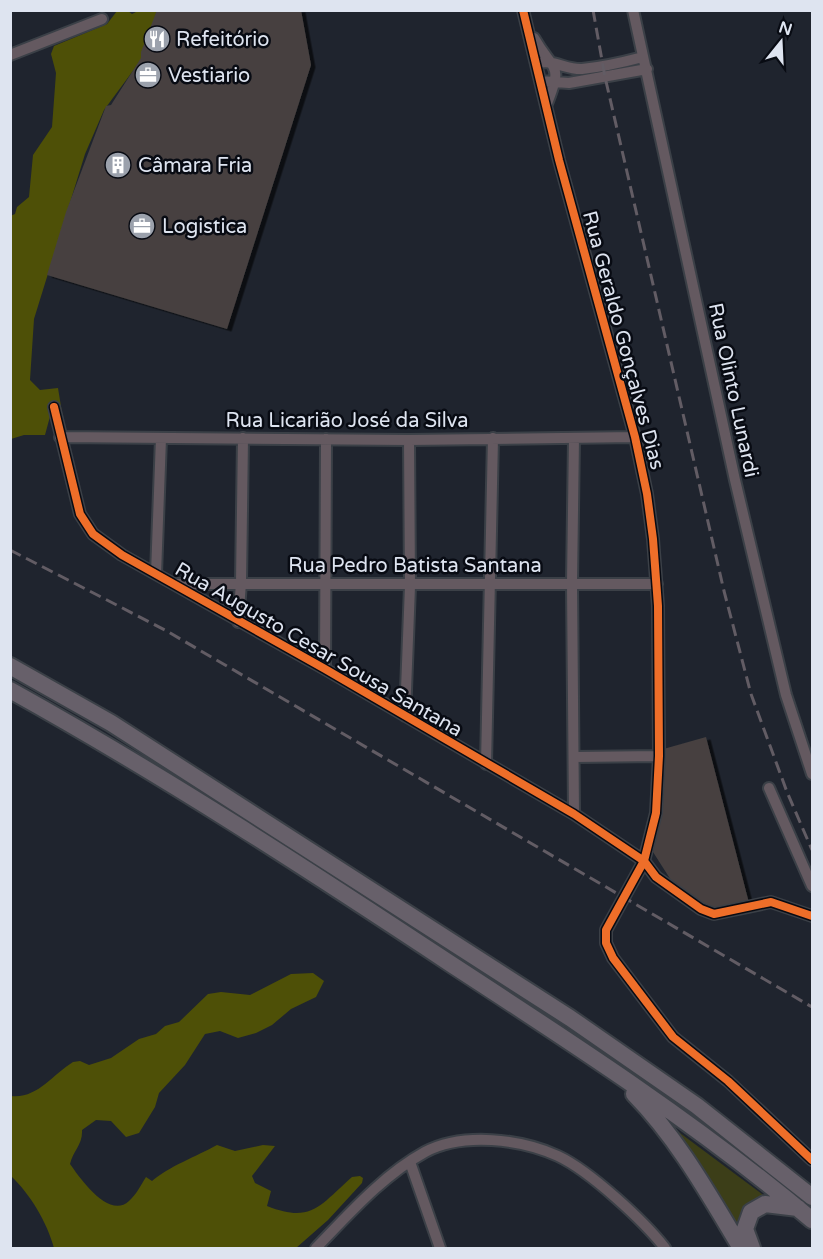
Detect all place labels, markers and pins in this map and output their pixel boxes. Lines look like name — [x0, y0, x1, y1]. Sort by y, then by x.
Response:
restaurant icon: Refeitório — [142, 24, 172, 54]
place label: Refeitório — [176, 28, 269, 52]
office icon: Vestiario — [133, 60, 163, 90]
place label: Vestiario — [168, 64, 250, 88]
building icon: Câmara Fria — [103, 150, 133, 180]
place label: Câmara Fria — [138, 154, 252, 178]
office icon: Logistica — [127, 211, 157, 241]
place label: Logistica — [162, 215, 247, 239]

